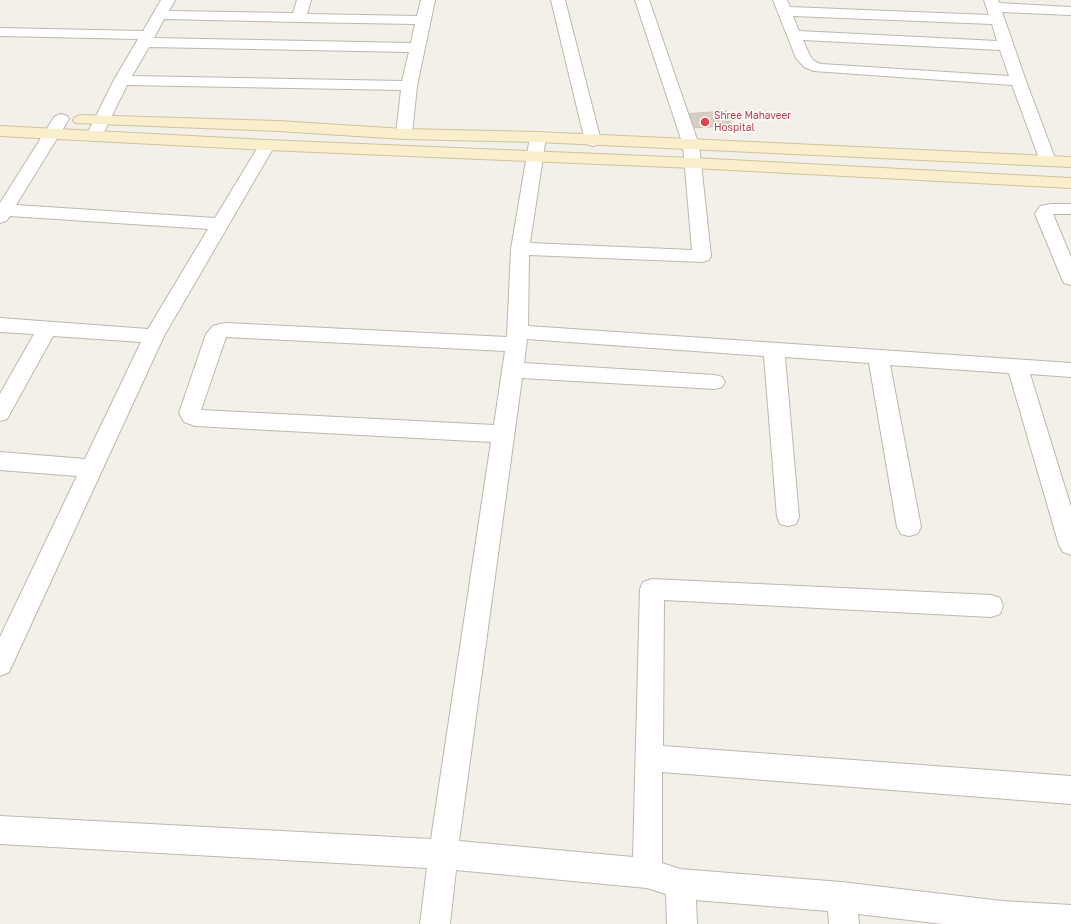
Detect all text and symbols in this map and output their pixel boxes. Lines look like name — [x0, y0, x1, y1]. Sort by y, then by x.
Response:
place label: Shree Mahaveer Hospital — [714, 110, 791, 134]
marker: Shree Mahaveer Hospital — [699, 116, 711, 128]

